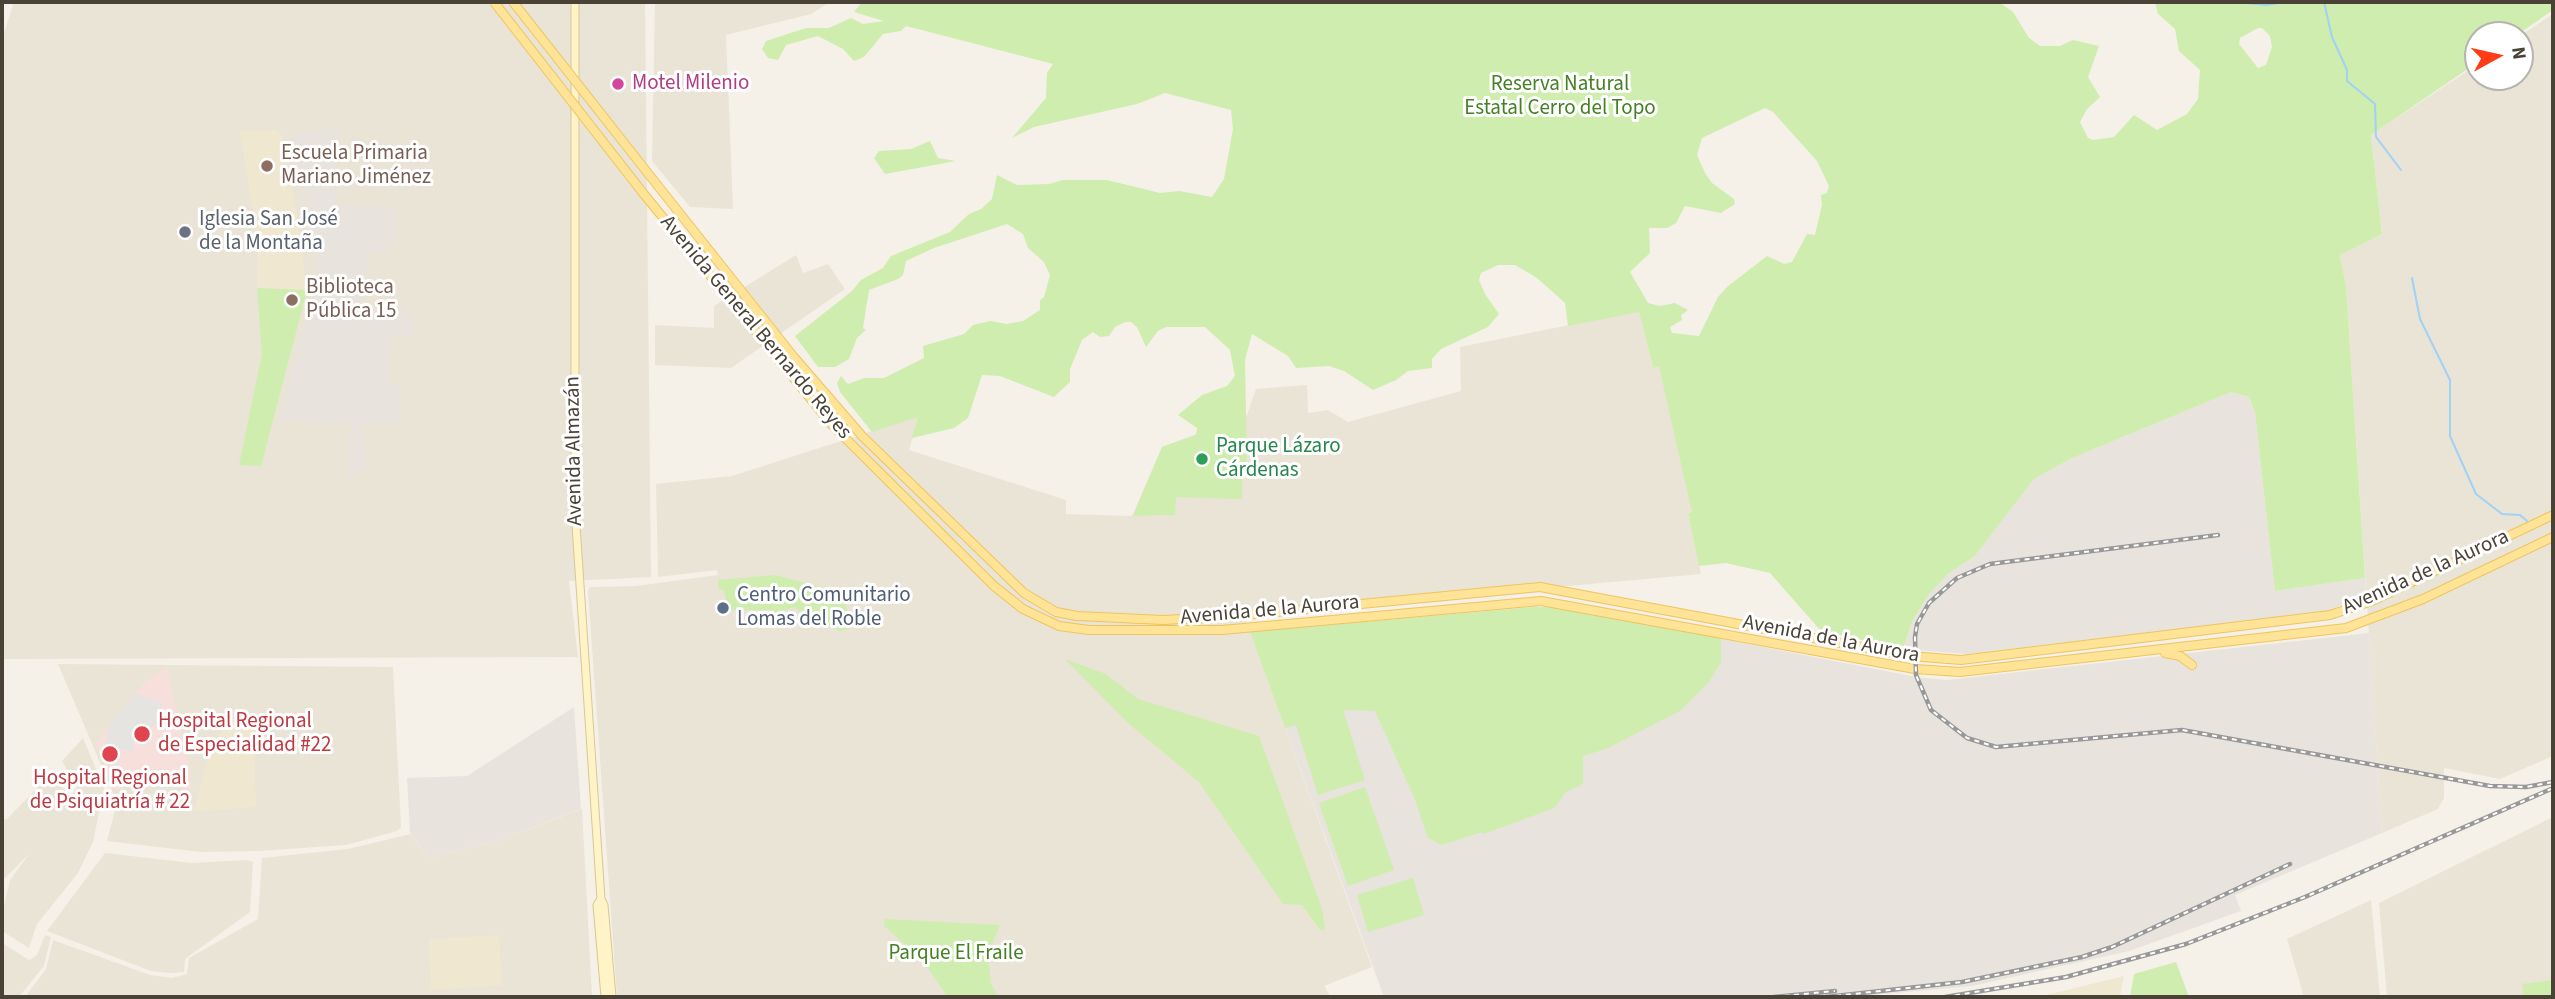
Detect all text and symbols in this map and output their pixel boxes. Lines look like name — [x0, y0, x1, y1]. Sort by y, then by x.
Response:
north arrow — [2464, 21, 2534, 91]
text: N — [2504, 45, 2533, 61]
place label: Motel Milenio — [632, 71, 749, 97]
park label: Reserva Natural Estatal Cerro del Topo — [1464, 72, 1656, 122]
marker: Motel Milenio — [610, 76, 626, 92]
place label: Escuela Primaria Mariano Jiménez — [281, 141, 431, 191]
marker: Escuela Primaria Mariano Jiménez — [259, 158, 275, 174]
place label: Iglesia San José de la Montaña — [199, 207, 338, 257]
street label: Avenida General Bernardo Reyes — [654, 211, 856, 445]
marker: Iglesia San José de la Montaña — [177, 224, 193, 240]
place label: Biblioteca Pública 15 — [306, 275, 396, 325]
marker: Biblioteca Pública 15 — [284, 292, 300, 308]
street label: Avenida Almazán — [561, 376, 589, 526]
place label: Parque Lázaro Cárdenas — [1216, 434, 1341, 484]
marker: Parque Lázaro Cárdenas — [1194, 451, 1210, 467]
street label: Avenida de la Aurora — [2339, 525, 2513, 621]
place label: Centro Comunitario Lomas del Roble — [737, 583, 911, 633]
street label: Avenida de la Aurora — [1180, 591, 1360, 631]
marker: Centro Comunitario Lomas del Roble — [715, 600, 731, 616]
street label: Avenida de la Aurora — [1741, 611, 1921, 669]
place label: Hospital Regional de Especialidad #22 — [158, 709, 331, 759]
marker: Hospital Regional de Especialidad #22 — [132, 724, 152, 744]
marker: Hospital Regional de Psiquiatría # 22 — [100, 744, 120, 764]
place label: Hospital Regional de Psiquiatría # 22 — [30, 766, 190, 816]
park label: Parque El Fraile — [888, 941, 1024, 967]

